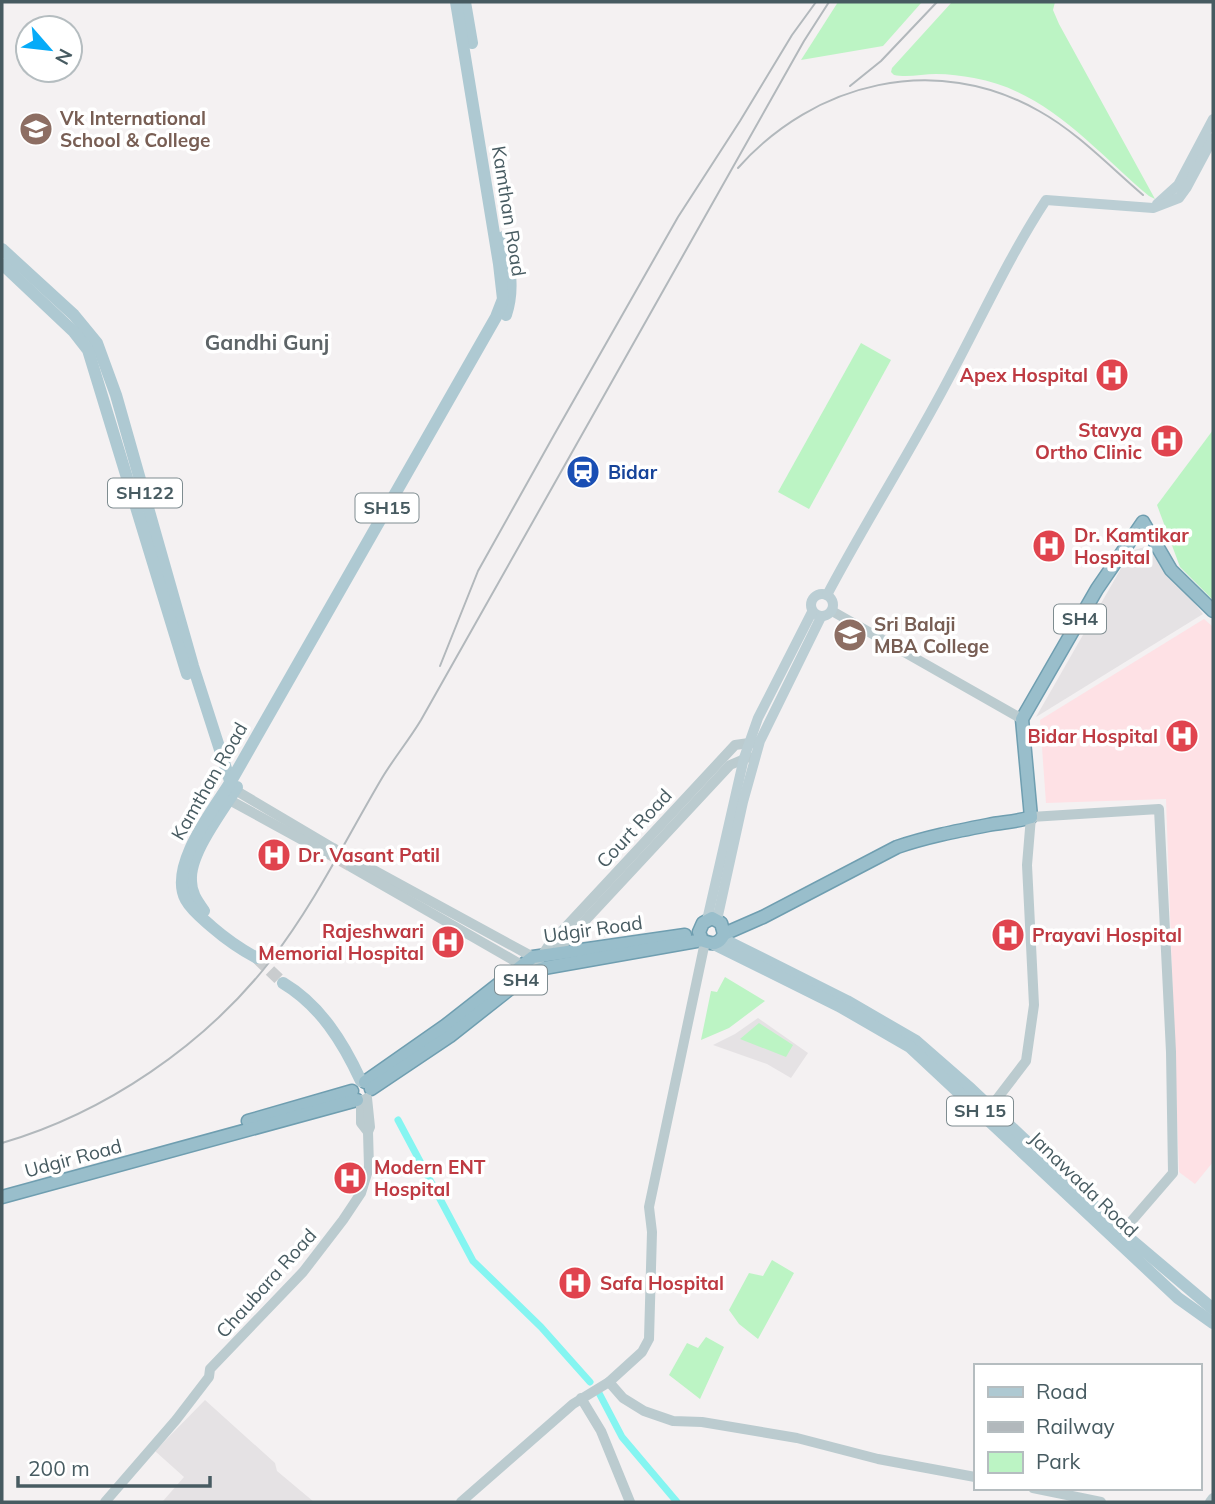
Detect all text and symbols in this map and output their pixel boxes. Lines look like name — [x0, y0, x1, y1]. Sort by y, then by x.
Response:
north arrow — [14, 14, 84, 84]
text: N — [50, 45, 78, 69]
place label: Vk International School & College — [59, 106, 210, 152]
school or university icon: Vk International School & College — [17, 110, 55, 148]
street label: Kamthan Road — [487, 144, 531, 278]
district label: Gandhi Gunj — [205, 329, 329, 355]
hospital icon: Apex Hospital — [1093, 356, 1131, 394]
place label: Apex Hospital — [960, 363, 1088, 387]
place label: Stavya Ortho Clinic — [1035, 418, 1142, 464]
hospital icon: Stavya Ortho Clinic — [1148, 422, 1186, 460]
station icon: Bidar — [564, 453, 602, 491]
place label: Bidar — [608, 460, 658, 484]
road number: SH122 — [108, 478, 182, 508]
road number: SH15 — [356, 494, 418, 522]
place label: Dr. Kamtikar Hospital — [1074, 523, 1189, 569]
hospital icon: Dr. Kamtikar Hospital — [1030, 527, 1068, 565]
road number: SH4 — [1054, 604, 1106, 634]
place label: Sri Balaji MBA College — [874, 612, 989, 658]
school or university icon: Sri Balaji MBA College — [831, 616, 869, 654]
hospital icon: Bidar Hospital — [1163, 717, 1201, 755]
street label: Kamthan Road — [166, 718, 252, 844]
place label: Bidar Hospital — [1028, 724, 1158, 748]
street label: Court Road — [591, 783, 677, 873]
hospital icon: Dr. Vasant Patil — [255, 836, 293, 874]
place label: Dr. Vasant Patil — [298, 843, 440, 867]
street label: Udgir Road — [542, 910, 644, 948]
hospital icon: Prayavi Hospital — [989, 916, 1027, 954]
place label: Rajeshwari Memorial Hospital — [258, 919, 424, 965]
hospital icon: Rajeshwari Memorial Hospital — [429, 923, 467, 961]
place label: Prayavi Hospital — [1032, 923, 1182, 947]
road number: SH4 — [495, 965, 547, 995]
road number: SH 15 — [947, 1096, 1013, 1126]
street label: Janawada Road — [1025, 1126, 1143, 1242]
street label: Udgir Road — [22, 1134, 124, 1182]
place label: Modern ENT Hospital — [374, 1155, 486, 1201]
hospital icon: Modern ENT Hospital — [331, 1159, 369, 1197]
street label: Chaubara Road — [211, 1223, 321, 1343]
hospital icon: Safa Hospital — [556, 1264, 594, 1302]
place label: Safa Hospital — [600, 1271, 724, 1295]
legend — [974, 1364, 1201, 1490]
text: Road — [1036, 1378, 1087, 1404]
text: Railway — [1036, 1413, 1115, 1439]
scale bar — [18, 1444, 210, 1488]
text: Park — [1036, 1448, 1080, 1474]
text: 200 m — [28, 1455, 90, 1481]

